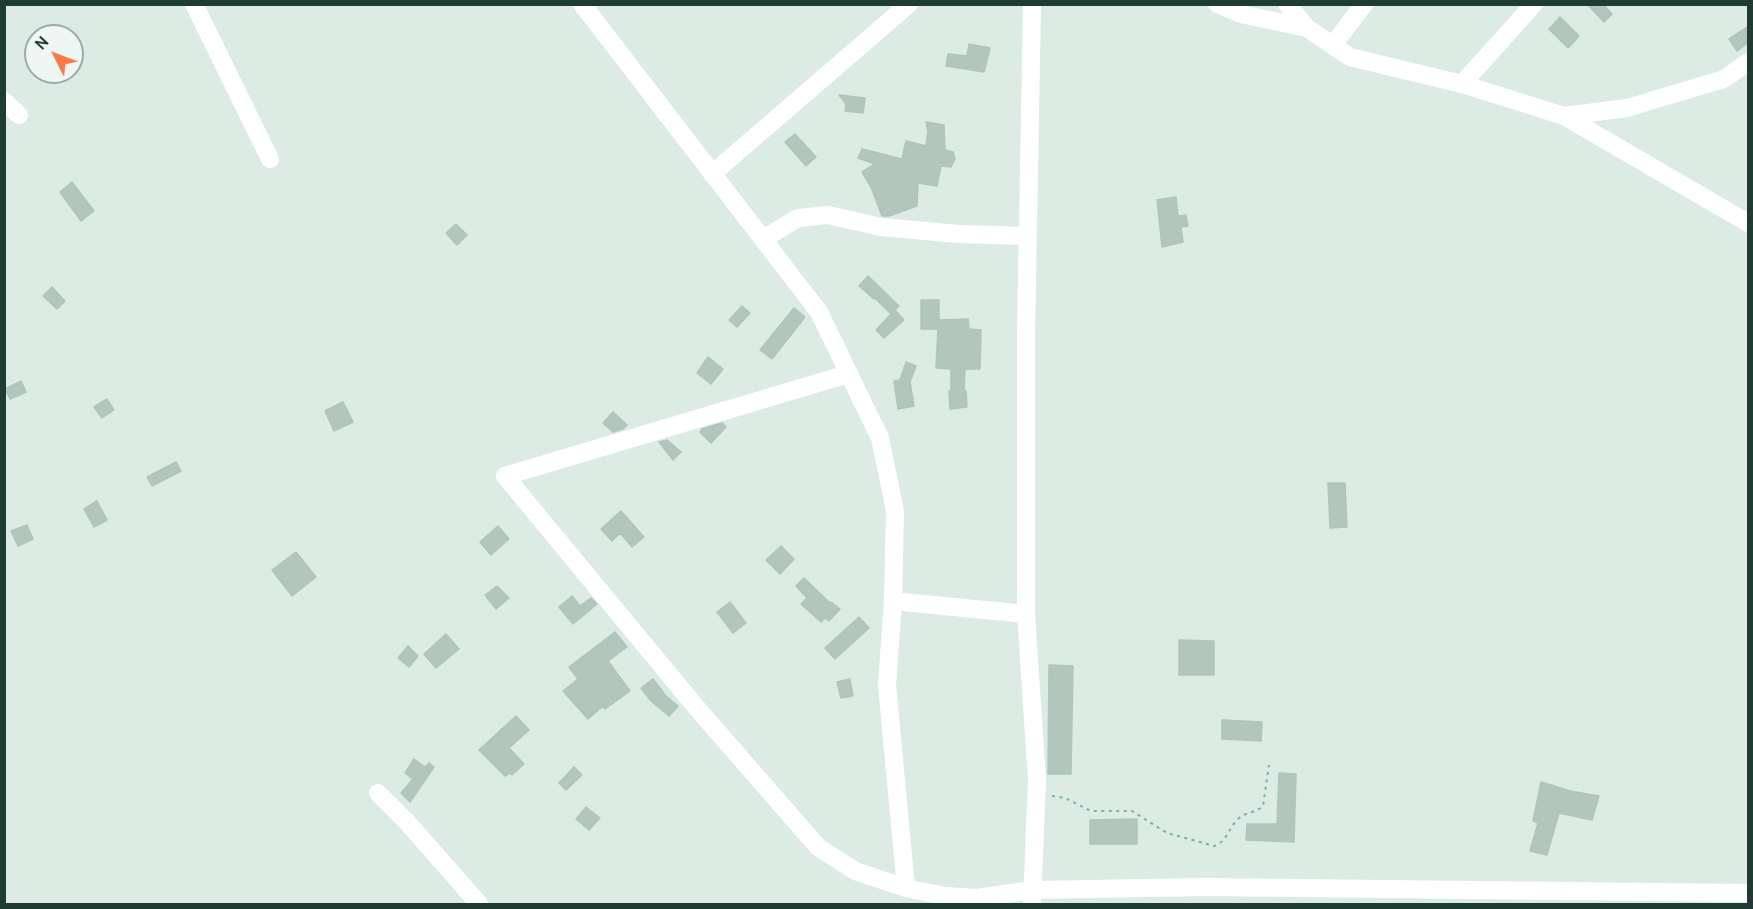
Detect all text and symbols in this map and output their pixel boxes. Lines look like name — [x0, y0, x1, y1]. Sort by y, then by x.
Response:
north arrow — [24, 24, 84, 84]
text: N — [31, 32, 53, 54]

